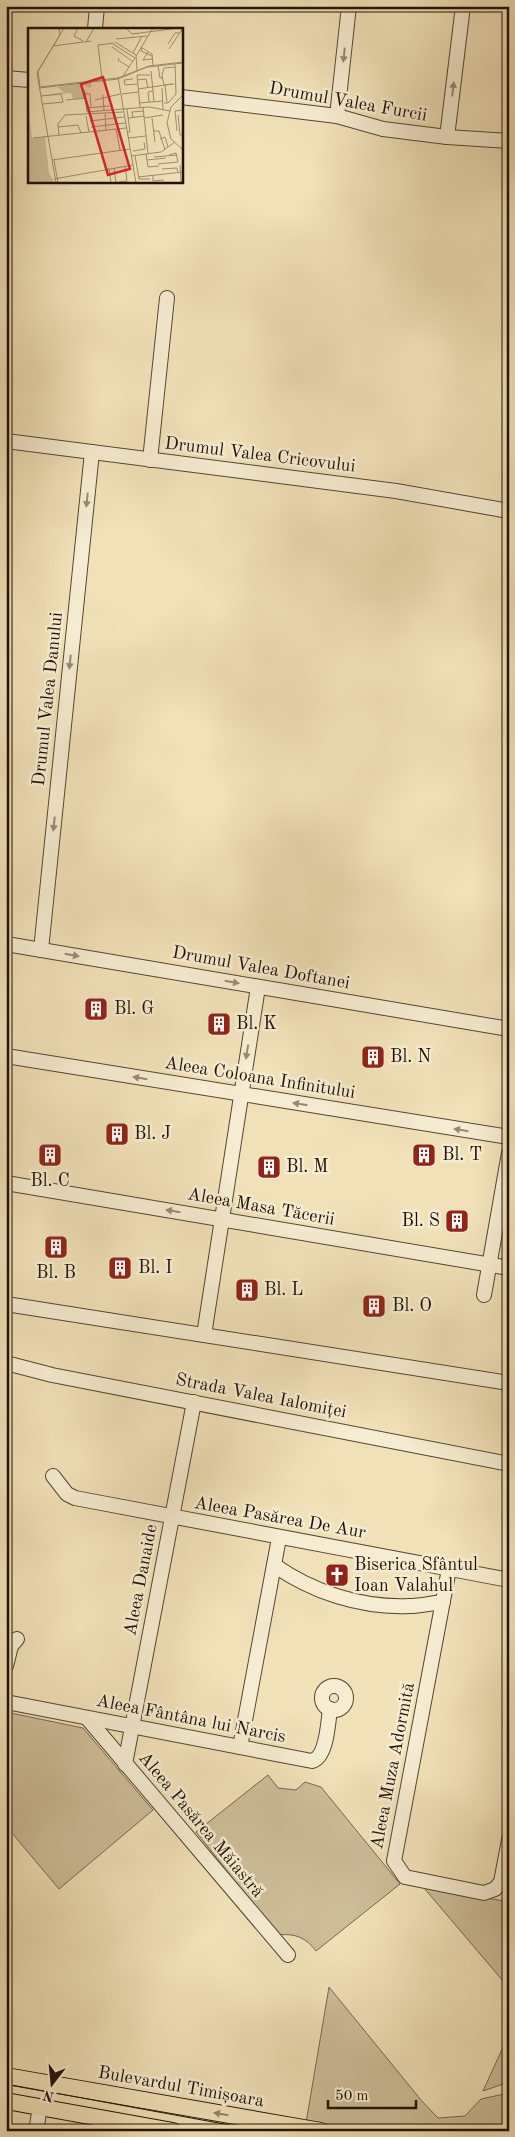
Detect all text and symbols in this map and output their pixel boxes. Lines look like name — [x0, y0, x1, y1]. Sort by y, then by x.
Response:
inset map — [28, 28, 182, 182]
one-way arrow — [340, 47, 348, 63]
street label: Drumul Valea Furcii — [268, 79, 428, 125]
one-way arrow — [449, 81, 457, 97]
street label: Drumul Valea Cricovului — [164, 434, 357, 476]
one-way arrow — [83, 493, 91, 509]
street label: Drumul Valea Danului — [30, 611, 66, 787]
one-way arrow — [66, 654, 74, 670]
one-way arrow — [50, 816, 58, 832]
street label: Drumul Valea Doftanei — [171, 943, 351, 993]
one-way arrow — [64, 951, 80, 959]
one-way arrow — [224, 979, 240, 987]
building icon: Bl. G — [83, 996, 109, 1022]
place label: Bl. G — [114, 1000, 154, 1018]
building icon: Bl. K — [206, 1011, 232, 1037]
place label: Bl. K — [236, 1015, 277, 1033]
one-way arrow — [243, 1044, 251, 1060]
building icon: Bl. N — [360, 1044, 386, 1070]
place label: Bl. N — [390, 1048, 431, 1066]
street label: Aleea Coloana Infinitului — [163, 1054, 357, 1102]
one-way arrow — [131, 1073, 147, 1081]
one-way arrow — [292, 1099, 308, 1107]
building icon: Bl. J — [104, 1121, 130, 1147]
place label: Bl. J — [134, 1125, 171, 1143]
one-way arrow — [452, 1125, 468, 1133]
building icon: Bl. C — [37, 1142, 63, 1168]
building icon: Bl. T — [411, 1142, 437, 1168]
place label: Bl. T — [442, 1146, 482, 1164]
building icon: Bl. M — [256, 1154, 282, 1180]
place label: Bl. M — [286, 1158, 328, 1176]
place label: Bl. C — [30, 1172, 70, 1190]
street label: Aleea Masa Tăcerii — [186, 1185, 336, 1229]
one-way arrow — [165, 1207, 181, 1215]
building icon: Bl. S — [444, 1208, 470, 1234]
place label: Bl. S — [401, 1212, 440, 1230]
building icon: Bl. B — [43, 1234, 69, 1260]
building icon: Bl. I — [107, 1255, 133, 1281]
place label: Bl. I — [138, 1259, 172, 1277]
place label: Bl. B — [36, 1264, 76, 1282]
building icon: Bl. L — [234, 1277, 260, 1303]
place label: Bl. L — [264, 1281, 303, 1299]
building icon: Bl. O — [361, 1293, 387, 1319]
place label: Bl. O — [392, 1297, 432, 1315]
street label: Strada Valea Ialomiței — [174, 1371, 348, 1422]
street label: Aleea Pasărea De Aur — [193, 1494, 368, 1542]
street label: Aleea Danaide — [121, 1523, 161, 1637]
place label: Biserica Sfântul Ioan Valahul — [354, 1556, 478, 1595]
church icon: Biserica Sfântul Ioan Valahul — [324, 1562, 350, 1588]
street label: Aleea Muza Adormită — [368, 1681, 418, 1851]
street label: Aleea Fântâna lui Narcis — [95, 1692, 288, 1746]
street label: Aleea Pasărea Măiastră — [135, 1749, 267, 1901]
north arrow — [28, 2060, 78, 2110]
street label: Bulevardul Timișoara — [96, 2064, 265, 2111]
scale bar — [328, 2077, 415, 2109]
text: N — [41, 2087, 56, 2104]
text: 50 m — [335, 2089, 369, 2104]
one-way arrow — [212, 2109, 228, 2117]

